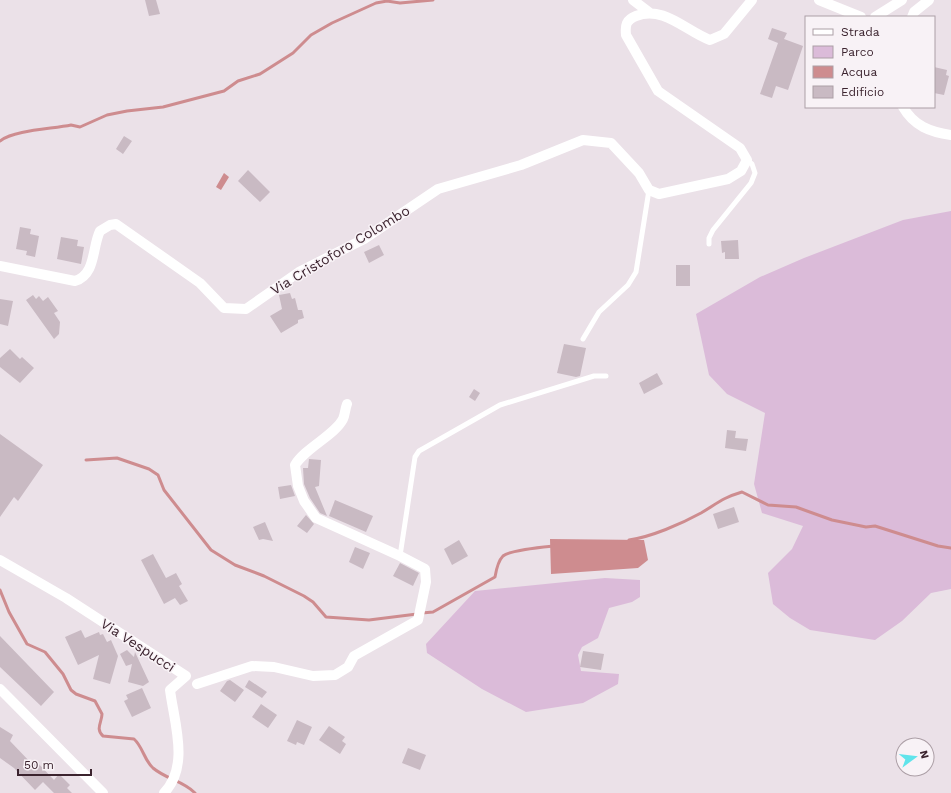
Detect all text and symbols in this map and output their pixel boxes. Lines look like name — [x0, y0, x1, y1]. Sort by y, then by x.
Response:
legend — [805, 16, 935, 108]
text: Strada — [841, 25, 880, 39]
text: Parco — [841, 45, 874, 59]
text: Acqua — [841, 65, 877, 79]
text: Edificio — [841, 85, 884, 99]
street label: Via Cristoforo Colombo — [268, 202, 412, 298]
street label: Via Vespucci — [98, 615, 178, 675]
north arrow — [895, 737, 935, 777]
text: N — [917, 749, 932, 760]
scale bar — [18, 751, 91, 777]
text: 50 m — [24, 758, 54, 772]

